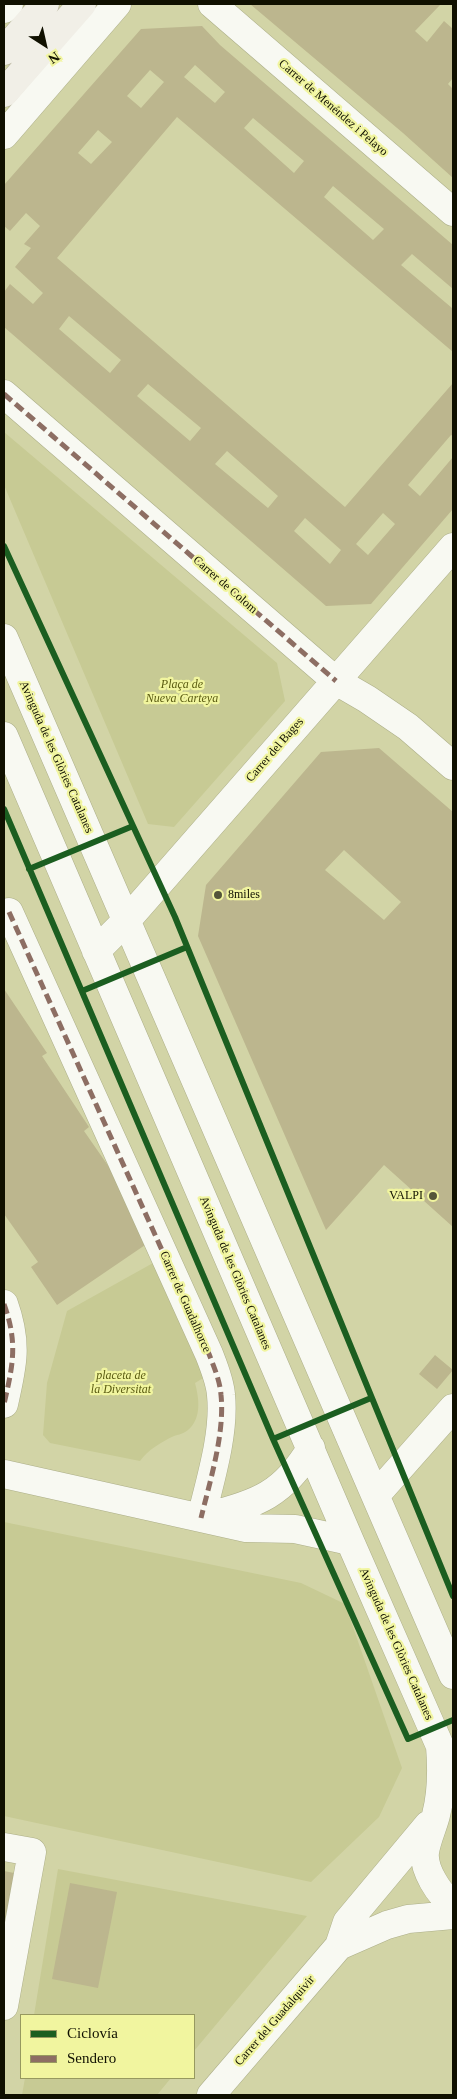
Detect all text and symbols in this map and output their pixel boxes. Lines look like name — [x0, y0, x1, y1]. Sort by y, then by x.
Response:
north arrow — [20, 20, 70, 70]
text: N — [45, 49, 62, 67]
street label: Carrer de Menéndez i Pelayo — [275, 57, 391, 159]
street label: Carrer de Colom — [190, 553, 260, 617]
park label: Plaça de Nueva Carteya — [146, 678, 218, 706]
street label: Avinguda de les Glòries Catalanes — [16, 679, 96, 835]
street label: Carrer del Bages — [243, 715, 307, 785]
place label: 8miles — [228, 888, 260, 902]
marker: 8miles — [212, 889, 224, 901]
place label: VALPI — [389, 1189, 423, 1203]
marker: VALPI — [427, 1190, 439, 1202]
street label: Avinguda de les Glòries Catalanes — [196, 1194, 274, 1352]
street label: Carrer de Guadalhorce — [156, 1249, 214, 1355]
park label: placeta de la Diversitat — [91, 1369, 151, 1397]
street label: Avinguda de les Glòries Catalanes — [356, 1566, 436, 1722]
street label: Carrer del Guadalquivir — [232, 1973, 318, 2069]
legend — [20, 2014, 195, 2079]
text: Ciclovía — [67, 2025, 118, 2041]
text: Sendero — [67, 2050, 116, 2066]

